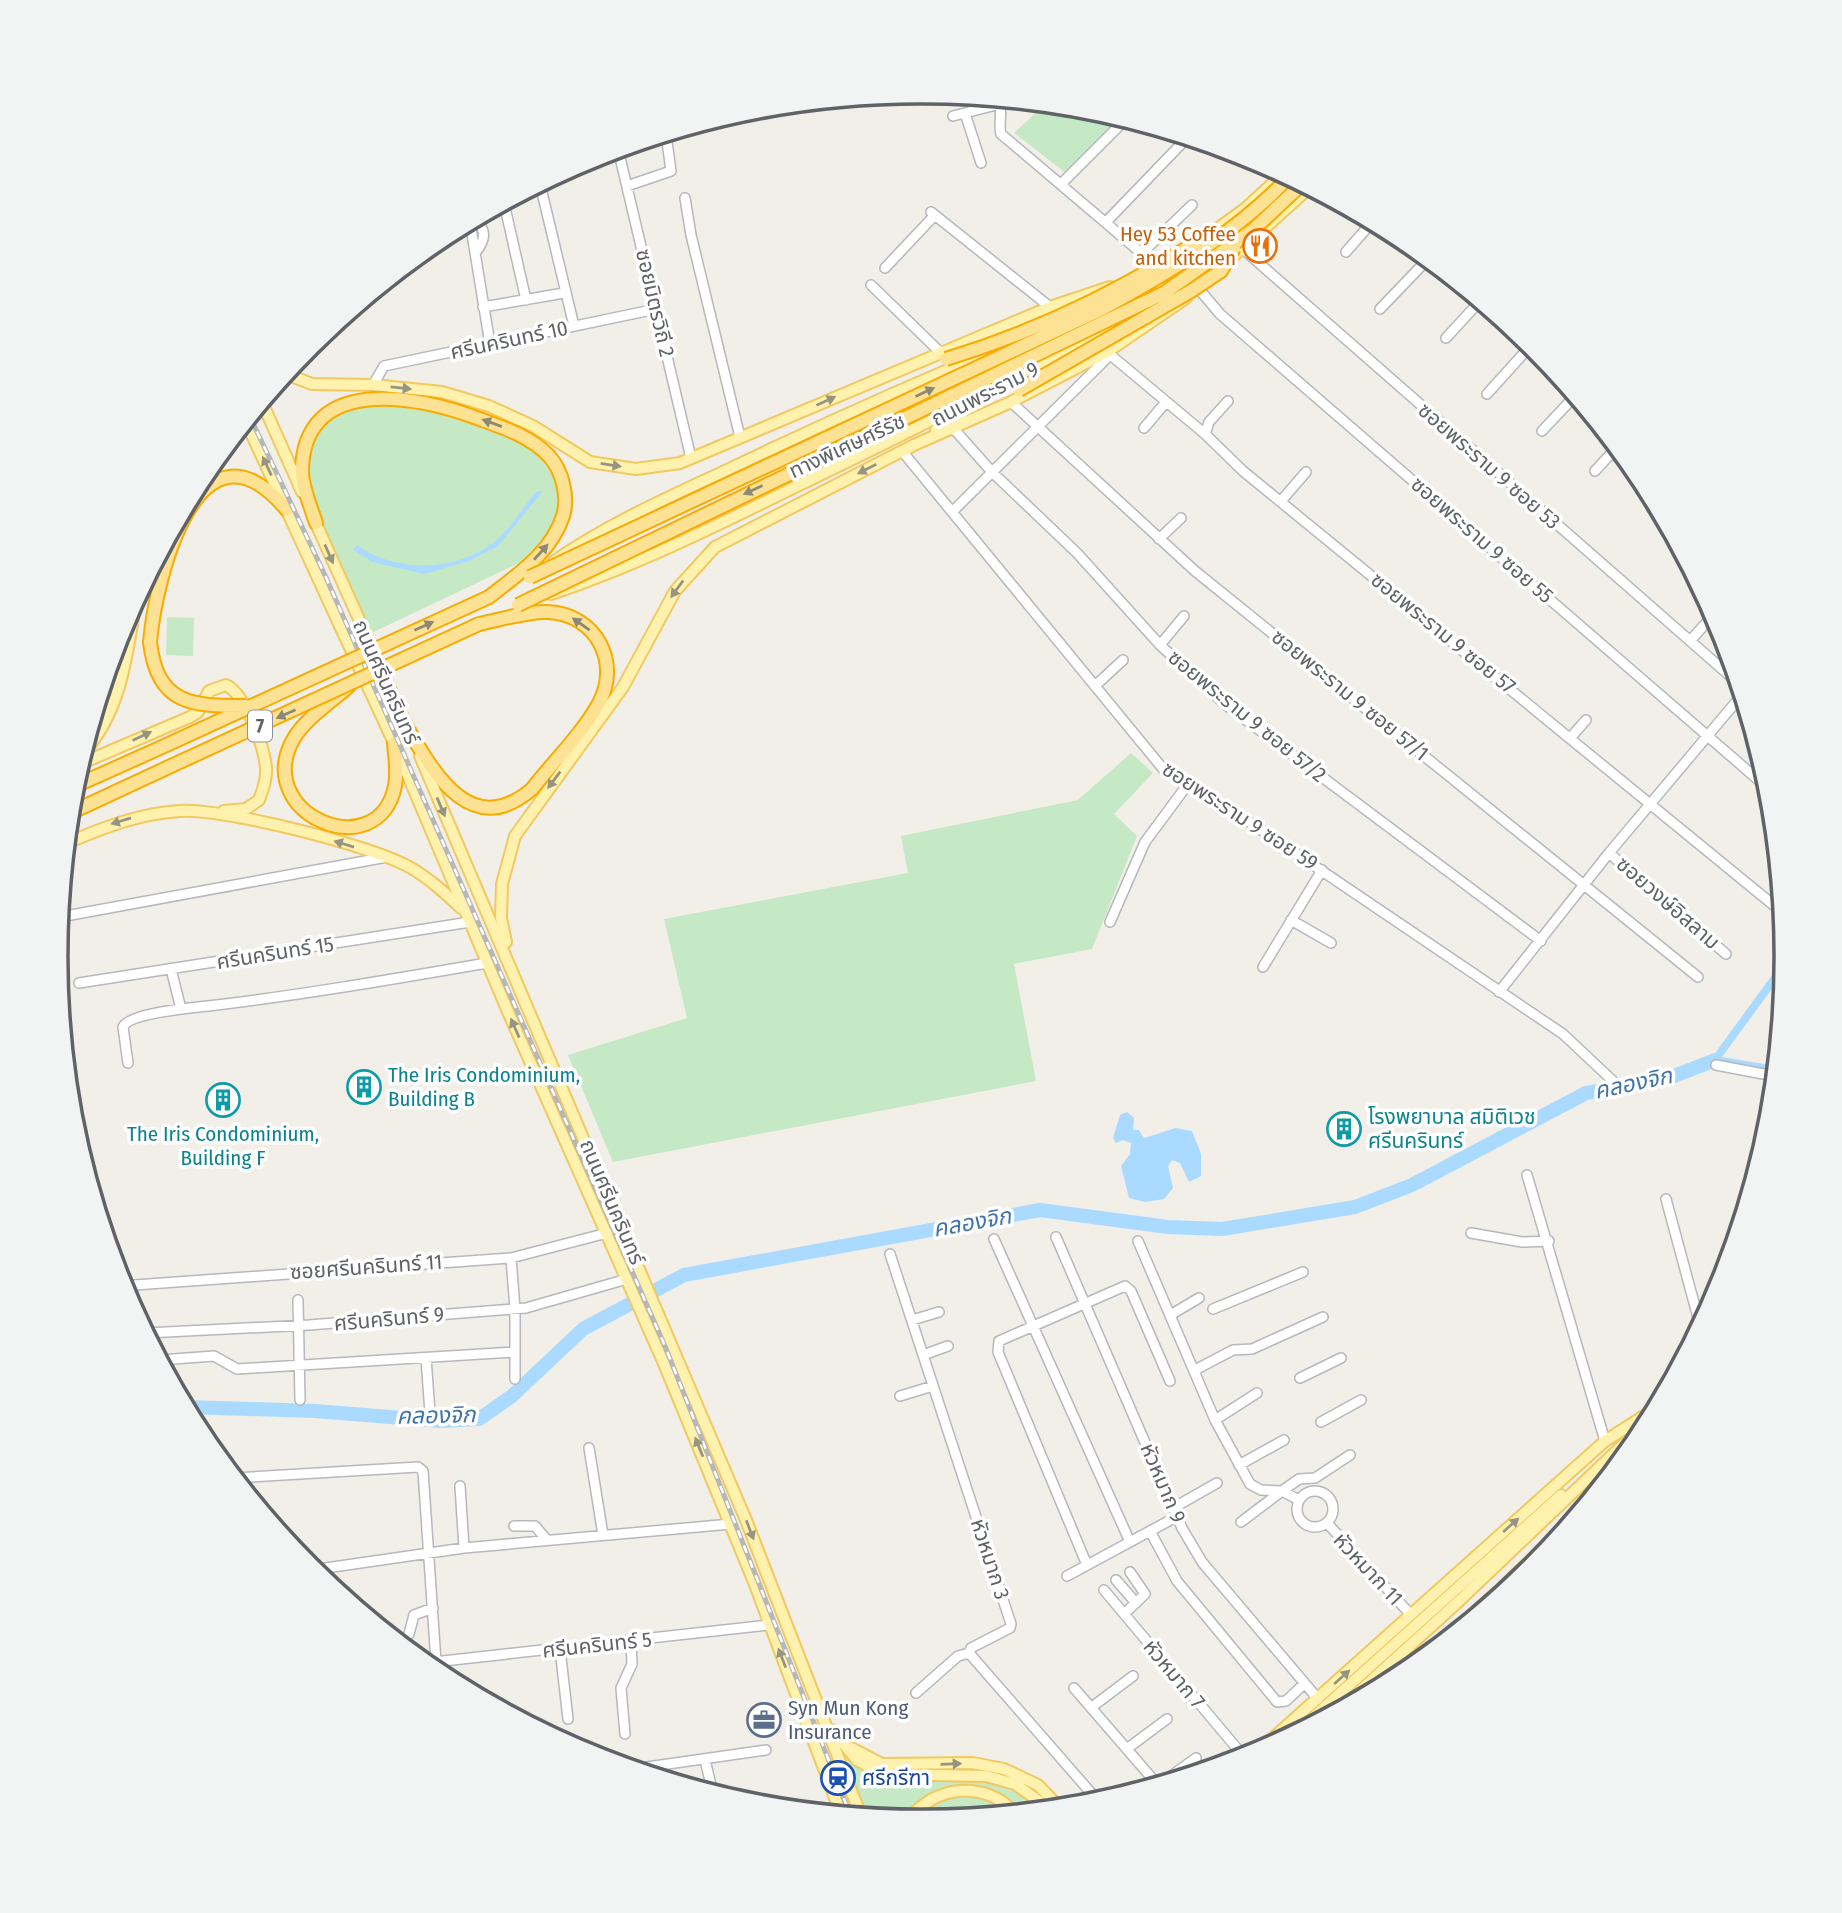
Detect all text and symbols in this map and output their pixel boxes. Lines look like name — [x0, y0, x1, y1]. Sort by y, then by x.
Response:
place label: Hey 53 Coffee and kitchen — [1120, 221, 1236, 271]
restaurant icon: Hey 53 Coffee and kitchen — [1241, 227, 1279, 265]
street label: ซอยมิตรวิถี 2 — [630, 247, 680, 359]
street label: ศรีนครินทร์ 10 — [448, 315, 570, 365]
street label: ถนนพระราม 9 — [927, 356, 1043, 432]
one-way arrow — [390, 382, 412, 393]
one-way arrow — [915, 387, 935, 398]
one-way arrow — [815, 395, 836, 406]
street label: ซอยพระราม 9 ซอย 53 — [1413, 397, 1565, 535]
street label: ทางพิเศษศรีรัช — [785, 408, 909, 484]
one-way arrow — [481, 417, 502, 428]
one-way arrow — [261, 456, 272, 476]
one-way arrow — [600, 460, 622, 471]
one-way arrow — [857, 463, 877, 475]
street label: ซอยพระราม 9 ซอย 55 — [1405, 471, 1559, 609]
one-way arrow — [743, 484, 763, 496]
one-way arrow — [533, 543, 549, 561]
one-way arrow — [324, 544, 335, 565]
street label: ซอยพระราม 9 ซอย 57 — [1365, 567, 1521, 699]
one-way arrow — [671, 580, 685, 598]
street label: ถนนศรีนครินทร์ — [347, 616, 425, 749]
one-way arrow — [572, 617, 591, 631]
one-way arrow — [414, 620, 434, 632]
street label: ซอยพระราม 9 ซอย 57/1 — [1266, 624, 1434, 766]
street label: ซอยพระราม 9 ซอย 57/2 — [1163, 644, 1331, 788]
one-way arrow — [276, 709, 297, 720]
road number: 7 — [248, 710, 272, 741]
one-way arrow — [132, 730, 152, 742]
street label: ซอยพระราม 9 ซอย 59 — [1157, 756, 1323, 876]
one-way arrow — [547, 770, 562, 788]
one-way arrow — [436, 797, 447, 818]
one-way arrow — [111, 817, 132, 827]
one-way arrow — [333, 839, 354, 849]
street label: ซอยวงษ์อิสลาม — [1611, 851, 1725, 955]
street label: ศรีนครินทร์ 15 — [215, 931, 335, 975]
one-way arrow — [509, 1018, 521, 1038]
water label: คลองจิก — [1592, 1061, 1676, 1105]
place label: The Iris Condominium, Building B — [388, 1062, 580, 1112]
building icon: The Iris Condominium, Building B — [345, 1068, 383, 1106]
building icon: The Iris Condominium, Building F — [204, 1081, 242, 1119]
place label: โรงพยาบาล สมิติเวช ศรีนครินทร์ — [1368, 1104, 1536, 1154]
building icon: โรงพยาบาล สมิติเวช ศรีนครินทร์ — [1325, 1110, 1363, 1148]
place label: The Iris Condominium, Building F — [127, 1121, 319, 1171]
street label: ถนนศรีนครินทร์ — [574, 1135, 650, 1270]
water label: คลองจิก — [931, 1201, 1014, 1243]
street label: ซอยศรีนครินทร์ 11 — [289, 1249, 443, 1285]
street label: ศรีนครินทร์ 9 — [333, 1301, 445, 1337]
water label: คลองจิก — [396, 1400, 477, 1430]
one-way arrow — [693, 1436, 704, 1457]
street label: หัวหมาก 9 — [1135, 1439, 1191, 1527]
street label: หัวหมาก 3 — [965, 1515, 1015, 1603]
one-way arrow — [1502, 1517, 1520, 1533]
one-way arrow — [745, 1519, 756, 1540]
street label: หัวหมาก 11 — [1328, 1527, 1408, 1611]
street label: ศรีนครินทร์ 5 — [541, 1626, 653, 1664]
street label: หัวหมาก 7 — [1138, 1634, 1210, 1714]
one-way arrow — [776, 1648, 787, 1669]
one-way arrow — [1333, 1670, 1350, 1686]
place label: Syn Mun Kong Insurance — [788, 1695, 908, 1745]
office icon: Syn Mun Kong Insurance — [745, 1701, 783, 1739]
station icon: ศรีกรีฑา — [819, 1759, 857, 1797]
one-way arrow — [940, 1759, 962, 1770]
place label: ศรีกรีฑา — [862, 1765, 930, 1791]

